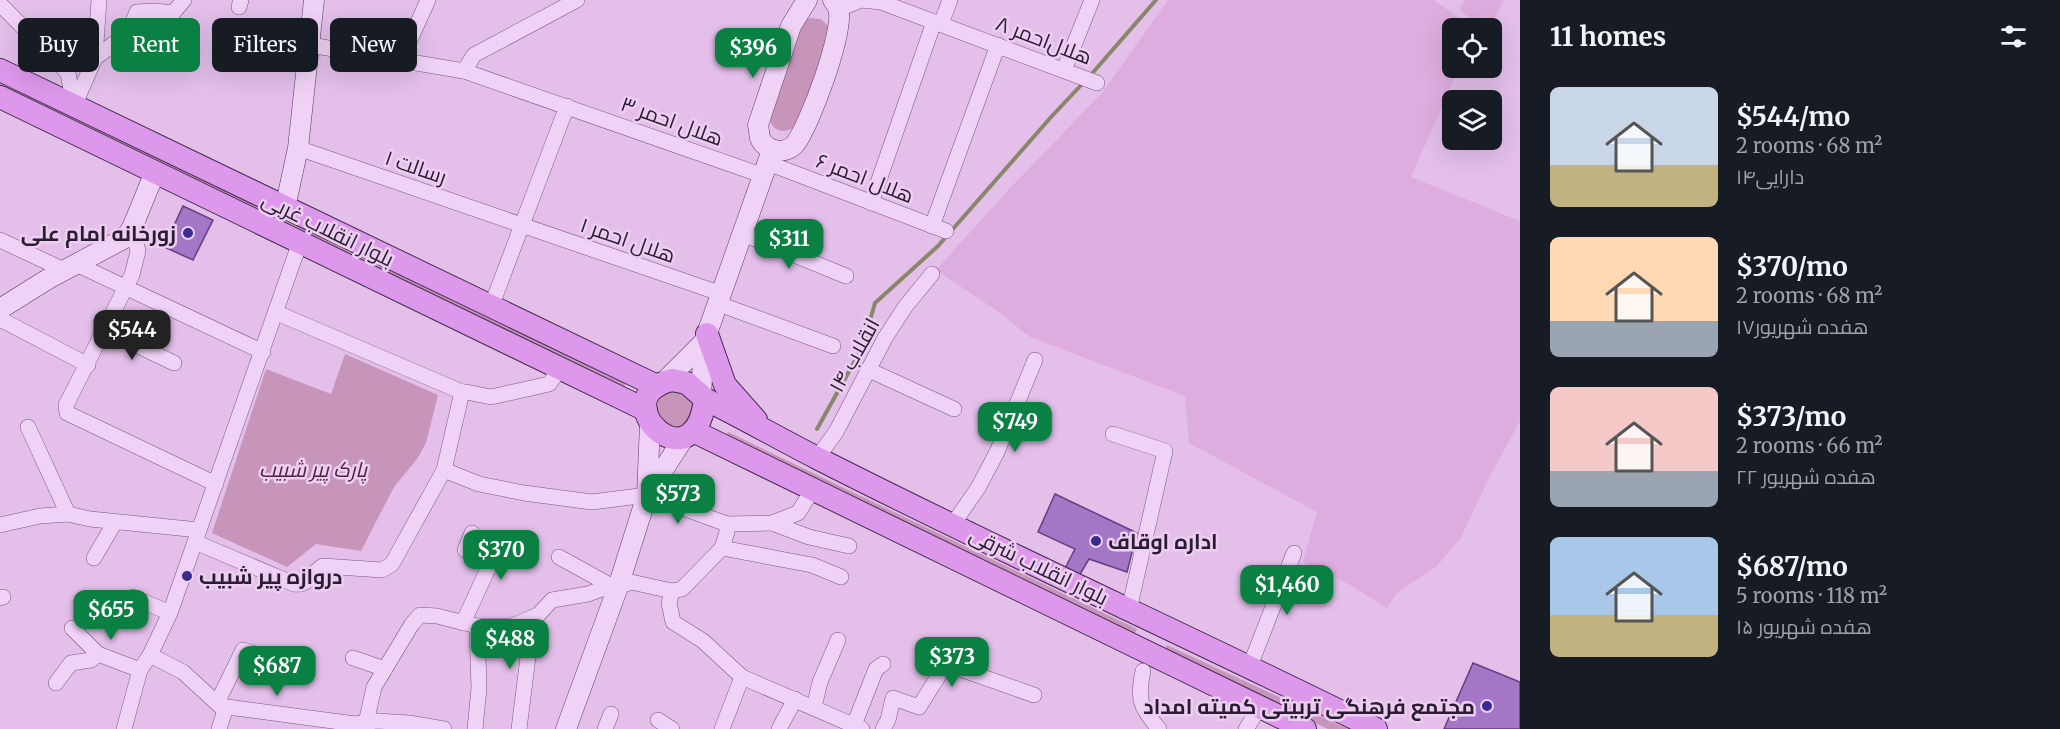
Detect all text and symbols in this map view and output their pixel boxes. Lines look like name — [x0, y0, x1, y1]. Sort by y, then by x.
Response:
street label: هلال‌احمر ۸ — [992, 9, 1096, 71]
chip: Buy — [18, 18, 99, 72]
chip: Rent — [111, 18, 200, 72]
chip: Filters — [212, 18, 318, 72]
chip: New — [330, 18, 417, 72]
map controls — [1442, 18, 1502, 150]
button: locate — [1442, 18, 1502, 78]
text: 11 homes — [1550, 20, 1666, 53]
icon: filters — [1997, 20, 2030, 53]
pin: $396 — [717, 28, 789, 79]
text: $396 — [729, 35, 777, 60]
street label: هلال احمر ۳ — [617, 90, 727, 152]
button: layers — [1442, 90, 1502, 150]
text: $544/mo — [1736, 100, 1850, 133]
icon: home — [1598, 111, 1670, 183]
text: 2 rooms · 68 m² — [1736, 133, 1883, 158]
street label: رسالت ۱ — [382, 144, 450, 190]
street label: هلال احمر ۶ — [812, 147, 918, 209]
text: دارایی۱۴ — [1736, 164, 1804, 189]
street label: بلوار انقلاب غربی — [258, 185, 398, 273]
street label: هلال احمر ۱ — [577, 211, 679, 269]
pin: $311 — [753, 219, 825, 270]
place label: زورخانه امام علی — [21, 220, 176, 248]
marker: زورخانه امام علی — [181, 226, 195, 240]
text: $311 — [768, 226, 810, 251]
text: $370/mo — [1736, 250, 1848, 283]
icon: home — [1598, 261, 1670, 333]
text: 2 rooms · 68 m² — [1736, 283, 1883, 308]
pin: $544 — [96, 310, 168, 361]
street label: انقلاب ۱۴ — [823, 313, 885, 397]
text: هفده شهریور۱۷ — [1736, 314, 1868, 339]
text: $544 — [108, 317, 156, 342]
text: $373/mo — [1736, 400, 1846, 433]
pin: $749 — [979, 402, 1051, 453]
text: $749 — [992, 409, 1038, 434]
icon: home — [1598, 411, 1670, 483]
text: 2 rooms · 66 m² — [1736, 433, 1883, 458]
park label: پارک پیر شبیب — [259, 456, 368, 484]
text: هفده شهریور ۲۲ — [1736, 464, 1876, 489]
pin: $573 — [642, 474, 714, 525]
text: $573 — [655, 481, 701, 506]
street label: بلوار انقلاب شرقی — [965, 521, 1113, 611]
place label: اداره اوقاف — [1108, 528, 1218, 555]
pin: $370 — [465, 530, 537, 581]
marker: اداره اوقاف — [1089, 534, 1103, 548]
text: $370 — [477, 537, 525, 562]
text: $687/mo — [1736, 550, 1848, 583]
icon: home — [1598, 561, 1670, 633]
place label: دروازه پیر شبیب — [199, 563, 343, 592]
pin: $1,460 — [1238, 565, 1336, 616]
marker: دروازه پیر شبیب — [180, 569, 194, 583]
text: $1,460 — [1254, 572, 1320, 597]
text: 5 rooms · 118 m² — [1736, 583, 1887, 608]
pin: $655 — [75, 590, 147, 641]
text: $655 — [87, 597, 135, 622]
text: هفده شهریور ۱۵ — [1736, 614, 1872, 639]
pin: $488 — [474, 619, 546, 670]
text: $488 — [485, 626, 535, 651]
pin: $373 — [916, 637, 988, 688]
text: $373 — [929, 644, 975, 669]
pin: $687 — [241, 646, 313, 697]
text: $687 — [253, 653, 301, 678]
place label: مجتمع فرهنگی ‌تربیتی کمیته امداد — [1143, 693, 1475, 721]
marker: مجتمع فرهنگی ‌تربیتی کمیته امداد — [1480, 699, 1494, 713]

